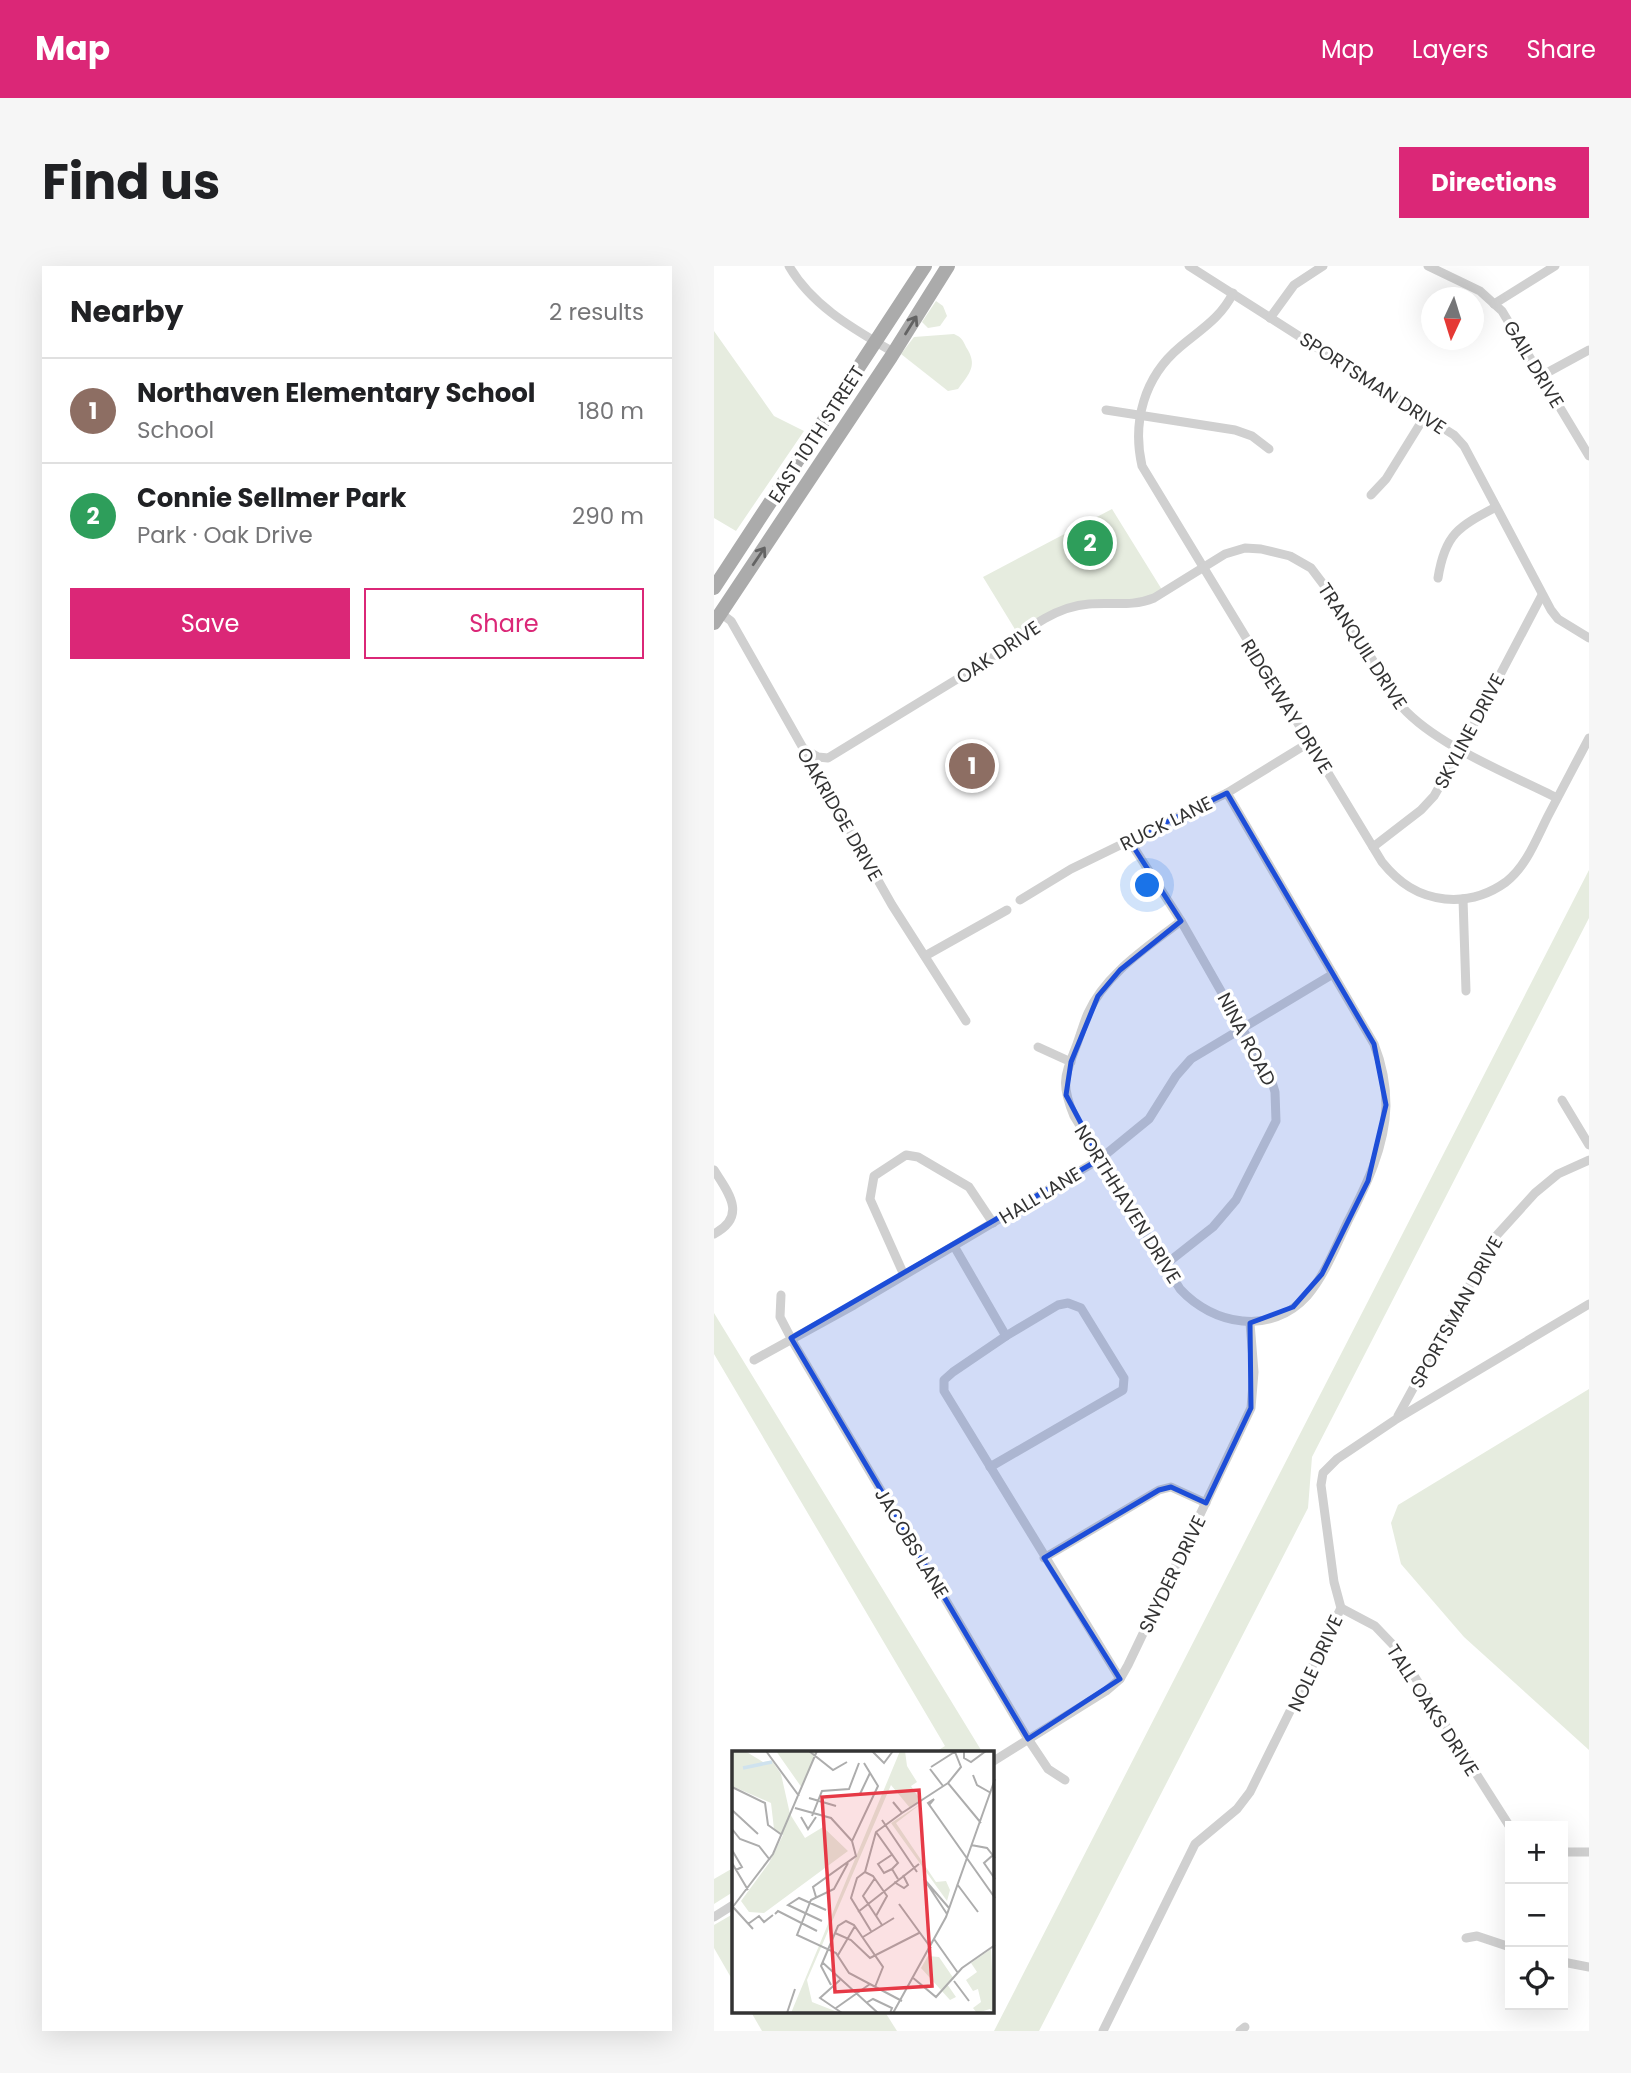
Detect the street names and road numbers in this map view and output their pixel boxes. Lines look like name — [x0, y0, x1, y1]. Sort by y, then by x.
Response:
street label: GAIL DRIVE — [1497, 315, 1570, 413]
street label: SPORTSMAN DRIVE — [1294, 326, 1451, 441]
street label: EAST 10TH STREET — [762, 361, 871, 508]
street label: TRANQUIL DRIVE — [1311, 578, 1414, 715]
street label: OAK DRIVE — [951, 614, 1046, 691]
street label: RIDGEWAY DRIVE — [1234, 634, 1339, 779]
street label: SKYLINE DRIVE — [1428, 669, 1511, 794]
street label: OAKRIDGE DRIVE — [790, 742, 889, 886]
street label: RUCK LANE — [1116, 789, 1217, 857]
street label: NINA ROAD — [1211, 988, 1282, 1091]
street label: NORTHHAVEN DRIVE — [1068, 1120, 1187, 1289]
street label: HALL LANE — [994, 1160, 1086, 1231]
street label: SPORTSMAN DRIVE — [1403, 1231, 1509, 1393]
street label: JACOBS LANE — [868, 1483, 955, 1604]
street label: SNYDER DRIVE — [1132, 1511, 1213, 1638]
street label: NOLE DRIVE — [1281, 1611, 1350, 1716]
street label: TALL OAKS DRIVE — [1380, 1639, 1485, 1781]

